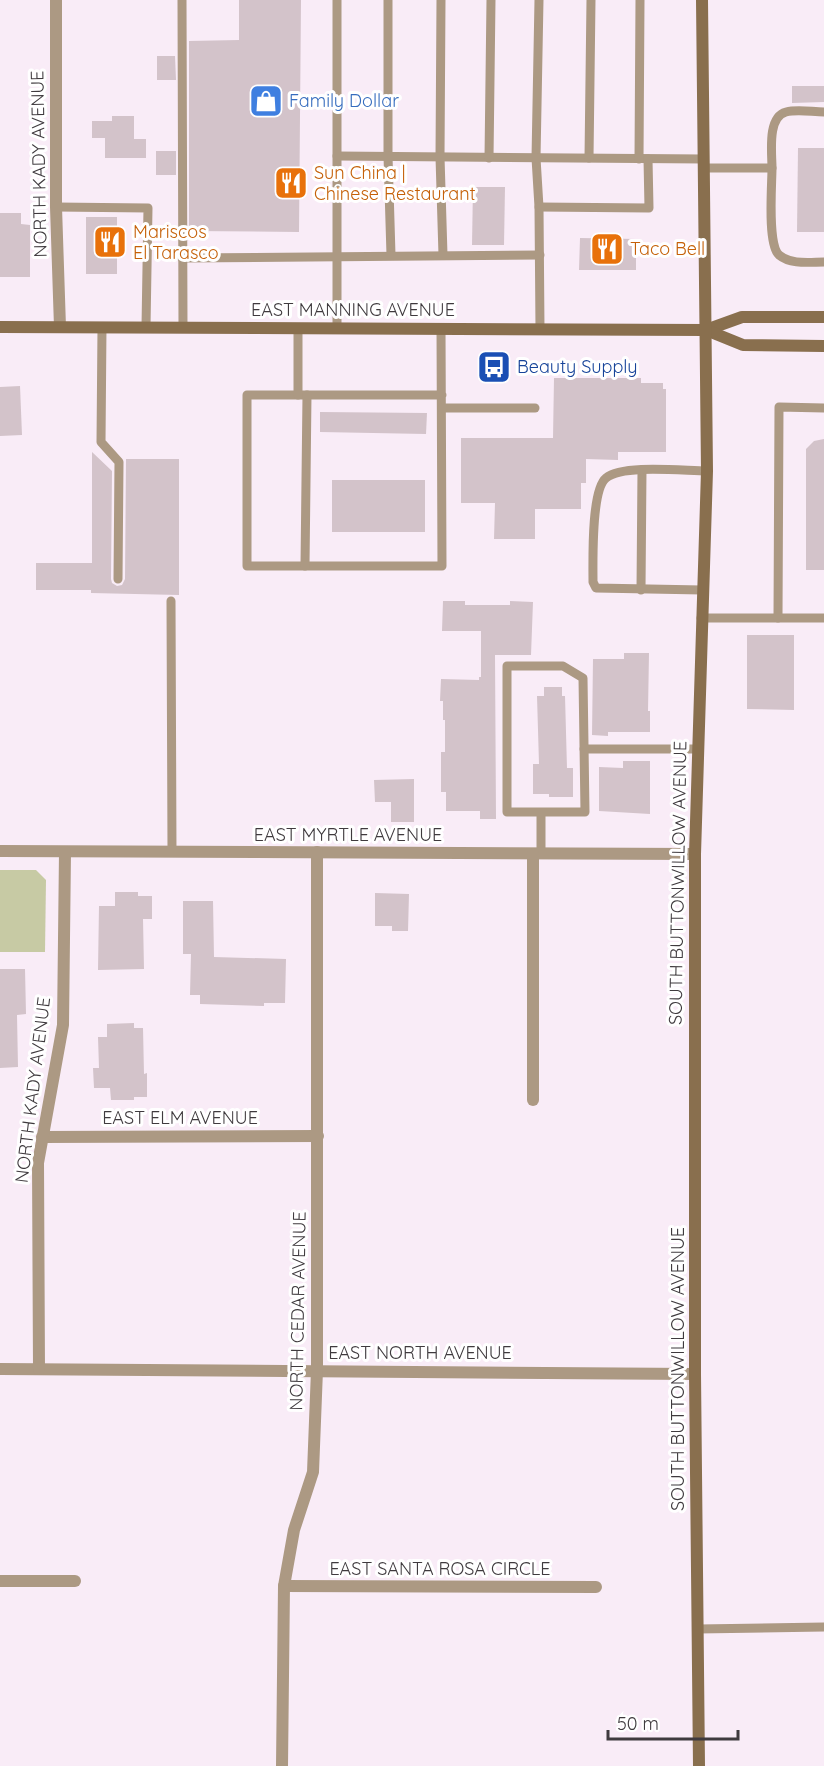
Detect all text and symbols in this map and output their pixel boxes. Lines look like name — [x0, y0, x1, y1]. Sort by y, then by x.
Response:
street label: NORTH KADY AVENUE — [25, 70, 52, 258]
shop icon: Family Dollar — [248, 83, 284, 119]
place label: Family Dollar — [289, 89, 399, 112]
place label: Sun China | Chinese Restaurant — [314, 161, 476, 205]
restaurant icon: Sun China | Chinese Restaurant — [273, 165, 309, 201]
place label: Mariscos El Tarasco — [133, 220, 219, 264]
restaurant icon: Mariscos El Tarasco — [92, 224, 128, 260]
restaurant icon: Taco Bell — [589, 231, 625, 267]
place label: Taco Bell — [630, 237, 705, 260]
street label: EAST MANNING AVENUE — [251, 298, 455, 321]
bus stop icon: Beauty Supply — [476, 349, 512, 385]
place label: Beauty Supply — [517, 355, 637, 378]
street label: SOUTH BUTTONWILLOW AVENUE — [664, 741, 691, 1025]
street label: EAST MYRTLE AVENUE — [254, 823, 442, 846]
street label: NORTH KADY AVENUE — [10, 996, 55, 1184]
street label: EAST ELM AVENUE — [102, 1106, 258, 1129]
street label: NORTH CEDAR AVENUE — [284, 1211, 311, 1411]
street label: SOUTH BUTTONWILLOW AVENUE — [666, 1227, 689, 1511]
street label: EAST NORTH AVENUE — [328, 1341, 512, 1364]
street label: EAST SANTA ROSA CIRCLE — [329, 1557, 551, 1580]
scale bar — [608, 1703, 738, 1741]
text: 50 m — [617, 1712, 659, 1735]

